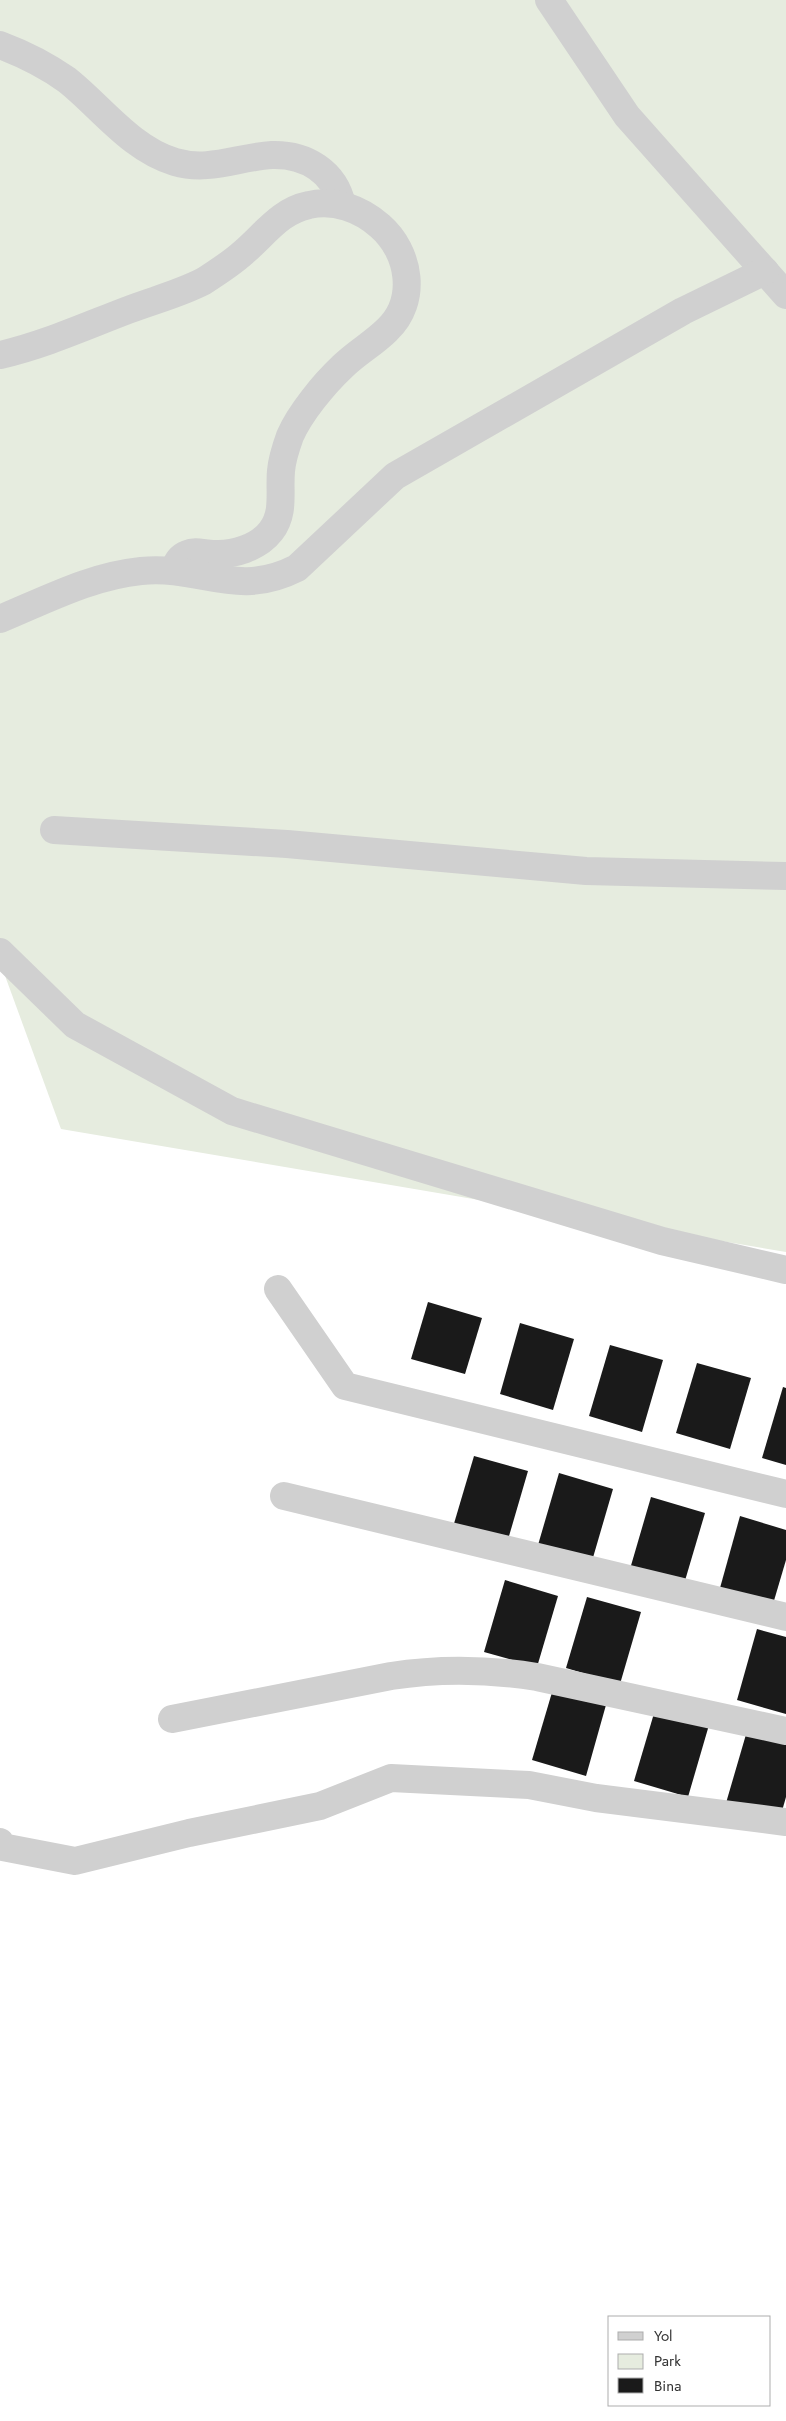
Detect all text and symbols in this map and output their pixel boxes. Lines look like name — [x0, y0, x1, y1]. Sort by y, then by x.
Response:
legend — [608, 2316, 771, 2406]
text: Yol — [654, 2325, 673, 2347]
text: Park — [654, 2350, 681, 2372]
text: Bina — [654, 2375, 681, 2397]

